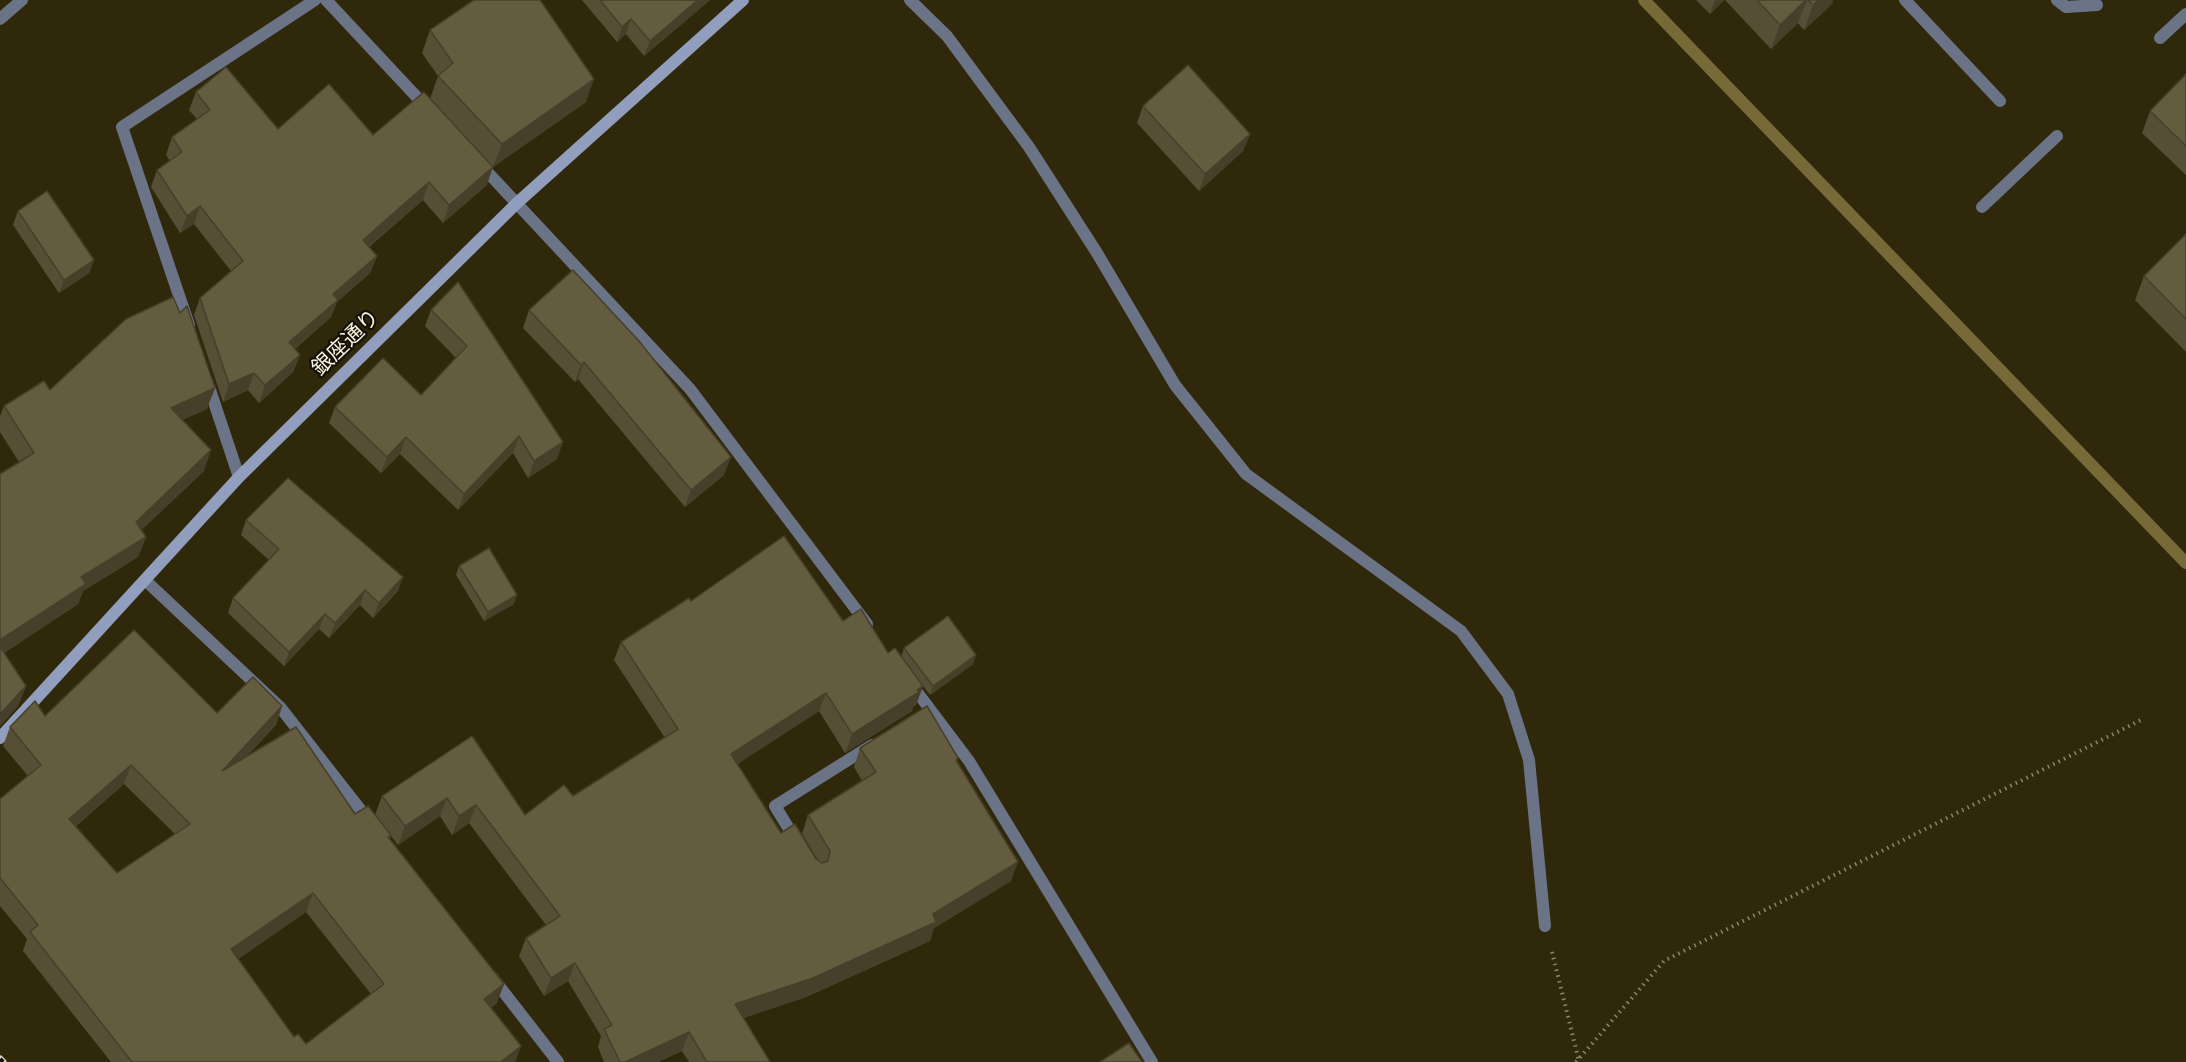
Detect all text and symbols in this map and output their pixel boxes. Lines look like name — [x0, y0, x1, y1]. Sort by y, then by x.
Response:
street label: 銀座通り — [308, 306, 386, 382]

